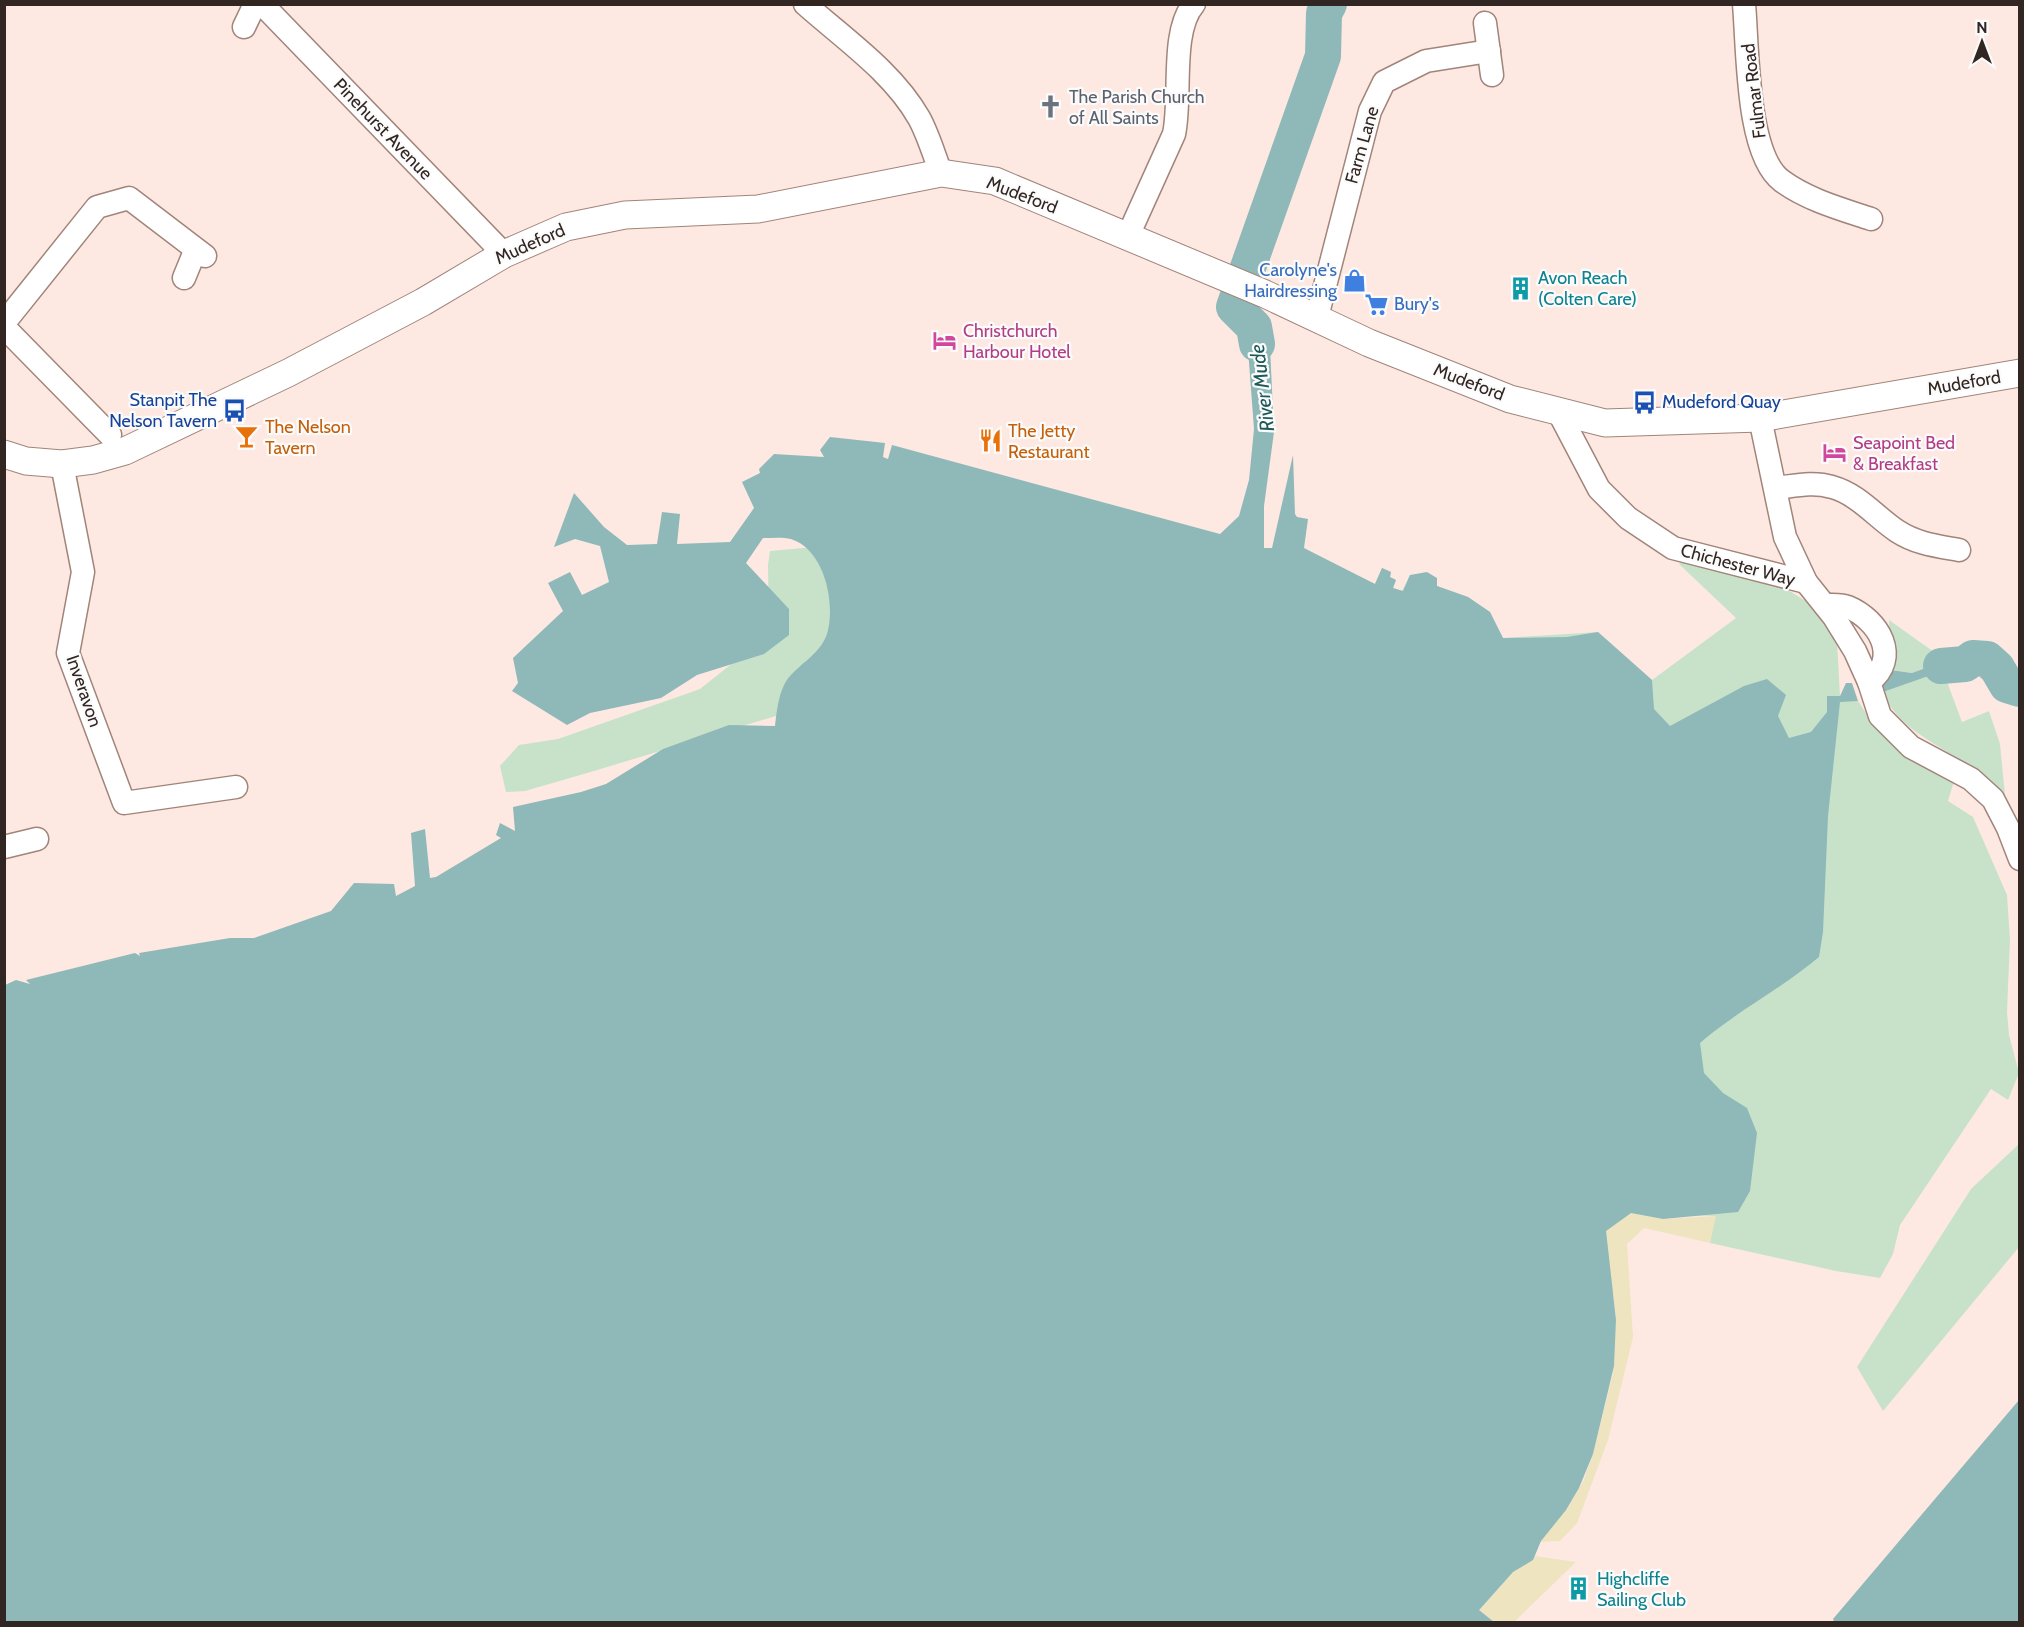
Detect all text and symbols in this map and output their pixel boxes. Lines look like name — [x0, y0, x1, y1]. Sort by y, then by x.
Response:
north arrow — [1952, 12, 2012, 72]
text: N — [1976, 18, 1988, 37]
street label: Fulmar Road — [1737, 42, 1771, 140]
street label: Pinehurst Avenue — [329, 74, 437, 184]
place label: The Parish Church of All Saints — [1069, 86, 1205, 129]
church icon: The Parish Church of All Saints — [1038, 94, 1064, 120]
street label: Farm Lane — [1340, 104, 1384, 186]
street label: Mudeford — [983, 171, 1061, 219]
street label: Mudeford — [492, 219, 568, 269]
place label: Carolyne's Hairdressing — [1244, 259, 1338, 302]
shop icon: Carolyne's Hairdressing — [1342, 267, 1368, 293]
place label: Avon Reach (Colten Care) — [1538, 267, 1637, 310]
building icon: Avon Reach (Colten Care) — [1507, 275, 1533, 301]
supermarket icon: Bury's — [1363, 291, 1389, 317]
place label: Bury's — [1394, 293, 1439, 315]
place label: Christchurch Harbour Hotel — [963, 320, 1071, 363]
hotel icon: Christchurch Harbour Hotel — [932, 328, 958, 354]
water label: River Mude — [1245, 343, 1279, 433]
street label: Mudeford — [1430, 358, 1508, 406]
street label: Mudeford — [1926, 366, 2002, 400]
place label: Stanpit The Nelson Tavern — [109, 389, 217, 432]
bus stop icon: Mudeford Quay — [1631, 389, 1657, 415]
place label: Mudeford Quay — [1662, 391, 1781, 413]
bus stop icon: Stanpit The Nelson Tavern — [222, 397, 248, 423]
place label: The Nelson Tavern — [265, 416, 351, 459]
place label: The Jetty Restaurant — [1008, 420, 1090, 463]
bar icon: The Nelson Tavern — [234, 424, 260, 450]
restaurant icon: The Jetty Restaurant — [977, 428, 1003, 454]
place label: Seapoint Bed & Breakfast — [1853, 432, 1955, 475]
hotel icon: Seapoint Bed & Breakfast — [1822, 440, 1848, 466]
street label: Chichester Way — [1678, 539, 1798, 591]
street label: Inveravon — [61, 652, 107, 730]
place label: Highcliffe Sailing Club — [1597, 1568, 1686, 1611]
building icon: Highcliffe Sailing Club — [1566, 1576, 1592, 1602]

